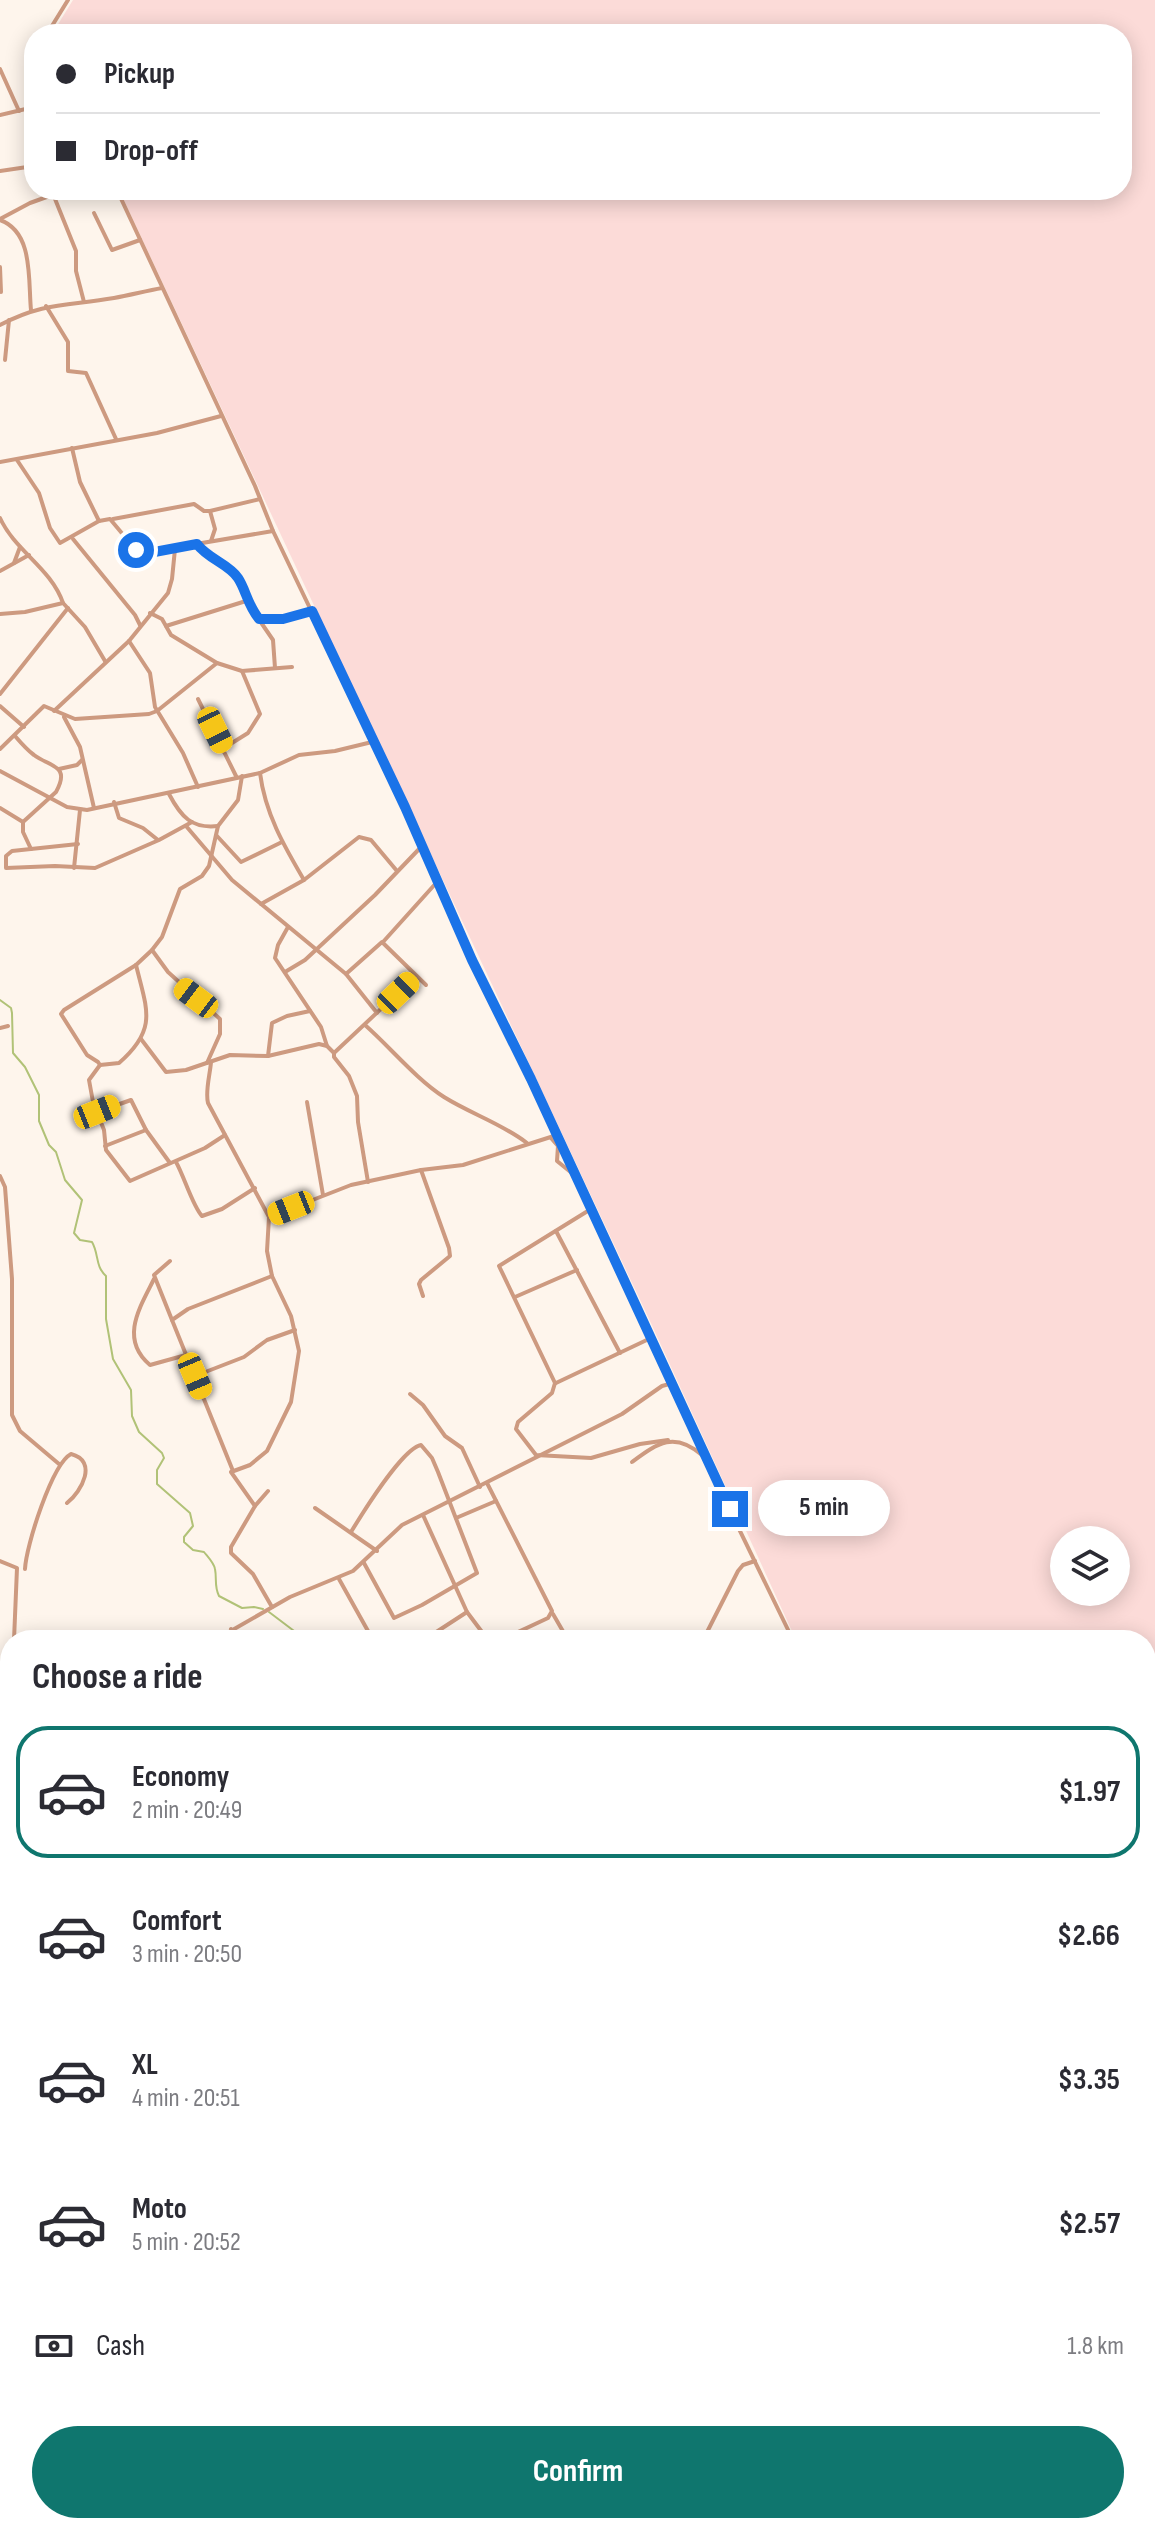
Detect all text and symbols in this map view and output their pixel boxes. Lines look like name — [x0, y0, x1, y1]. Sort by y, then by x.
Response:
text: Pickup — [104, 56, 175, 92]
text: Drop-off — [104, 133, 198, 169]
route start — [118, 532, 154, 568]
car — [194, 703, 236, 757]
car — [372, 968, 424, 1018]
car — [170, 974, 222, 1022]
car — [70, 1092, 124, 1132]
car — [264, 1188, 318, 1228]
car — [175, 1349, 215, 1403]
callout: 5 min — [758, 1481, 890, 1537]
route end — [712, 1491, 748, 1527]
text: 5 min — [799, 1492, 849, 1523]
map controls — [1050, 1526, 1130, 1606]
button: layers — [1050, 1526, 1130, 1606]
text: Choose a ride — [32, 1656, 203, 1699]
icon: car — [36, 1756, 108, 1828]
text: Economy — [132, 1759, 229, 1795]
text: $1.97 — [1058, 1774, 1120, 1810]
text: 2 min · 20:49 — [132, 1795, 242, 1826]
icon: car — [36, 1900, 108, 1972]
text: Comfort — [132, 1903, 222, 1939]
text: $2.66 — [1057, 1918, 1120, 1954]
text: 3 min · 20:50 — [132, 1939, 242, 1970]
icon: car — [36, 2044, 108, 2116]
text: XL — [132, 2047, 158, 2083]
text: $3.35 — [1058, 2062, 1120, 2098]
text: 4 min · 20:51 — [132, 2083, 240, 2114]
icon: car — [36, 2188, 108, 2260]
text: Moto — [132, 2191, 187, 2227]
text: $2.57 — [1059, 2206, 1120, 2242]
text: 5 min · 20:52 — [132, 2227, 241, 2258]
icon: cash — [32, 2324, 76, 2368]
text: Cash — [96, 2328, 145, 2364]
text: 1.8 km — [1067, 2331, 1124, 2362]
button: Confirm — [32, 2426, 1124, 2518]

